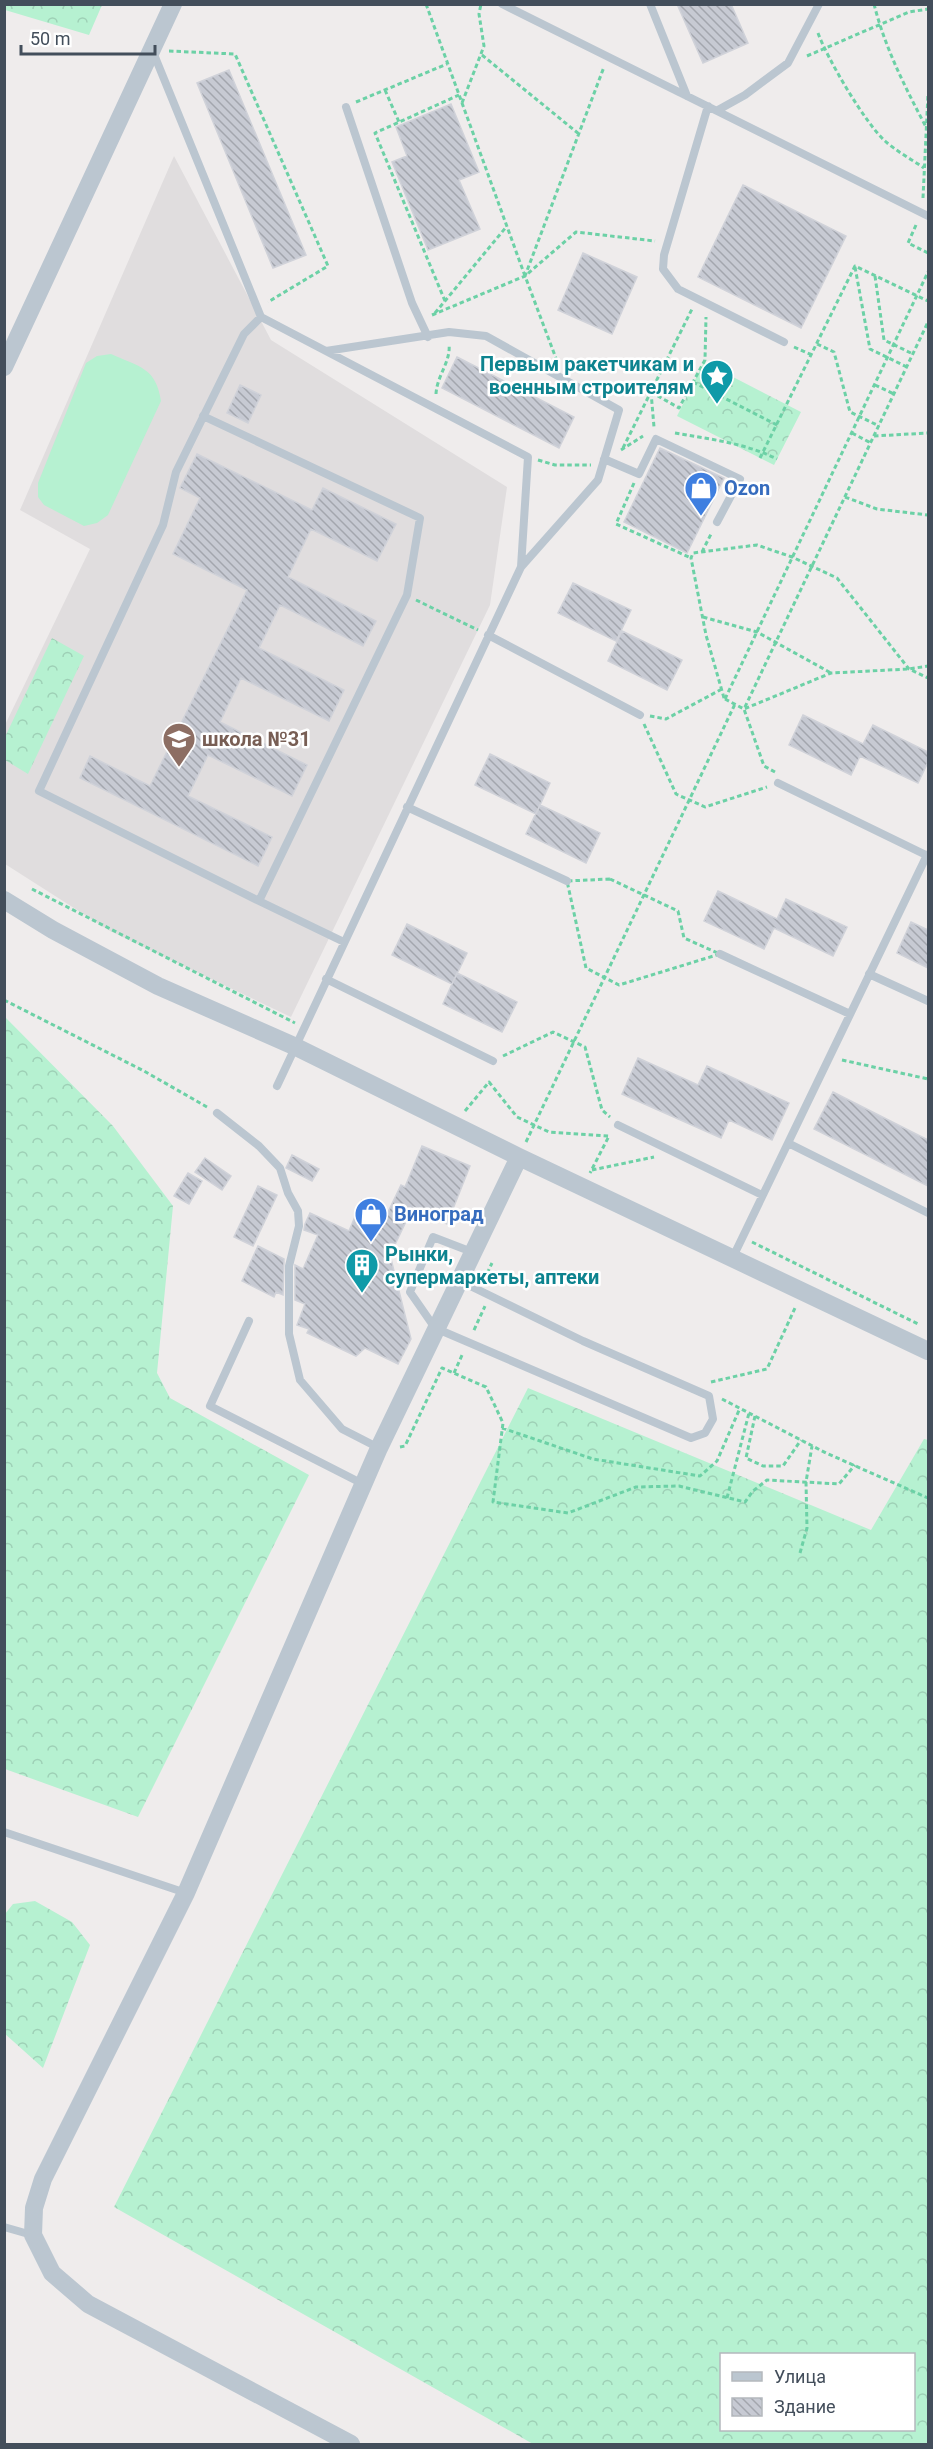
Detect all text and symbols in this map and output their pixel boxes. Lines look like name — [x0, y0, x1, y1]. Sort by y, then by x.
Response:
scale bar — [21, 18, 154, 56]
text: 50 m — [30, 28, 70, 49]
place label: Первым ракетчикам и военным строителям — [480, 352, 694, 399]
place icon: Первым ракетчикам и военным строителям — [699, 358, 735, 405]
shop icon: Ozon — [683, 470, 719, 517]
place label: Ozon — [724, 476, 770, 500]
school or university icon: школа №31 — [161, 721, 197, 768]
place label: школа №31 — [202, 727, 311, 751]
shop icon: Виноград — [353, 1196, 389, 1243]
place label: Виноград — [394, 1202, 484, 1226]
place label: Рынки, супермаркеты, аптеки — [385, 1242, 599, 1289]
building icon: Рынки, супермаркеты, аптеки — [344, 1247, 380, 1294]
legend — [720, 2353, 915, 2431]
text: Улица — [774, 2366, 826, 2387]
text: Здание — [774, 2396, 836, 2417]

